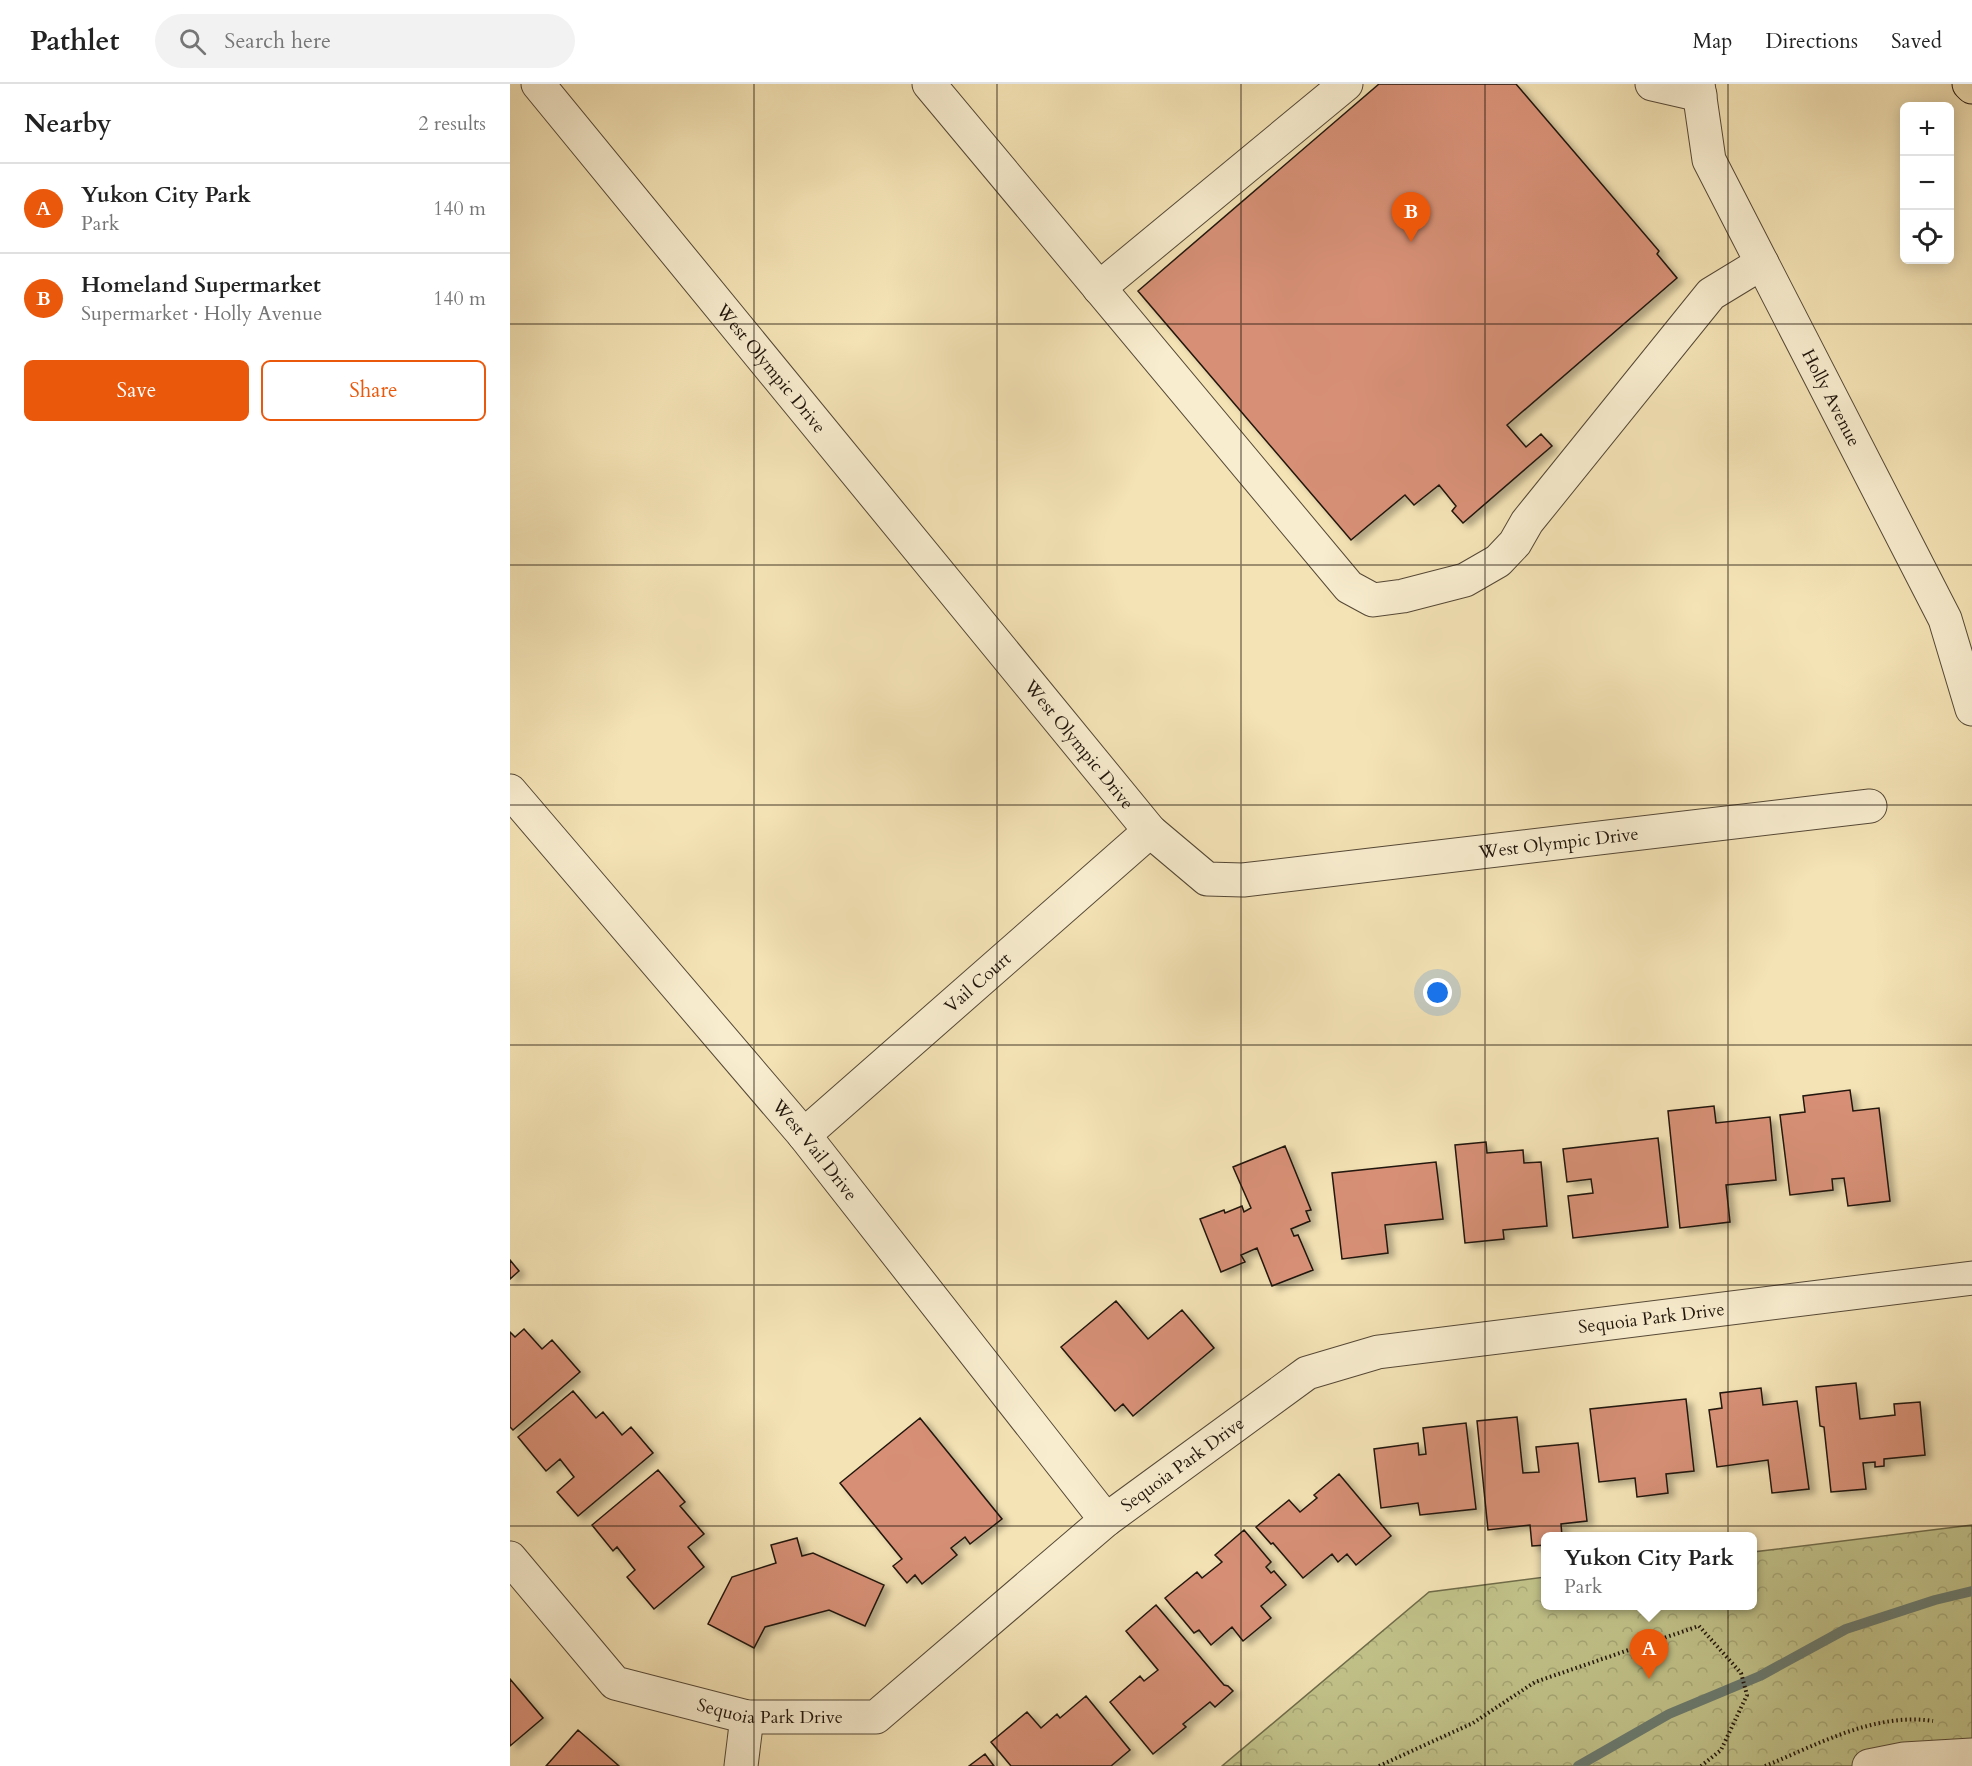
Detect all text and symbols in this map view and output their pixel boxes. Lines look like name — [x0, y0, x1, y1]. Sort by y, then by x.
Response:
search box — [155, 14, 575, 68]
text: Pathlet — [30, 22, 119, 60]
icon: search — [176, 25, 209, 58]
text: Search here — [224, 26, 331, 56]
text: Map — [1692, 27, 1732, 56]
text: Directions — [1765, 27, 1858, 56]
text: Saved — [1891, 27, 1942, 56]
map controls — [1900, 102, 1954, 264]
button: + — [1900, 102, 1954, 156]
text: Nearby — [24, 106, 112, 141]
text: 2 results — [418, 110, 486, 137]
button: − — [1900, 156, 1954, 210]
text: Yukon City Park — [81, 180, 251, 210]
pin: B — [1392, 192, 1430, 242]
text: A — [36, 195, 51, 222]
text: 140 m — [433, 195, 486, 222]
text: Park — [81, 210, 119, 237]
button: locate — [1900, 210, 1954, 264]
text: Homeland Supermarket — [81, 270, 321, 300]
text: B — [36, 285, 51, 312]
text: 140 m — [433, 285, 486, 312]
street label: West Olympic Drive — [710, 298, 831, 439]
text: Supermarket · Holly Avenue — [81, 300, 322, 327]
street label: Holly Avenue — [1795, 345, 1866, 451]
button: Save — [24, 360, 249, 421]
button: Share — [261, 360, 486, 421]
street label: West Olympic Drive — [1018, 674, 1139, 815]
street label: West Olympic Drive — [1476, 821, 1640, 865]
street label: Vail Court — [939, 947, 1017, 1019]
your location — [1423, 978, 1452, 1007]
street label: West Vail Drive — [765, 1093, 863, 1206]
street label: Sequoia Park Drive — [1577, 1297, 1726, 1340]
street label: Sequoia Park Drive — [1116, 1411, 1249, 1518]
popup — [1541, 1532, 1757, 1610]
text: Yukon City Park — [1564, 1543, 1734, 1573]
text: Park — [1564, 1573, 1602, 1600]
pin: A — [1630, 1630, 1668, 1679]
street label: Sequoia Park Drive — [694, 1693, 843, 1730]

